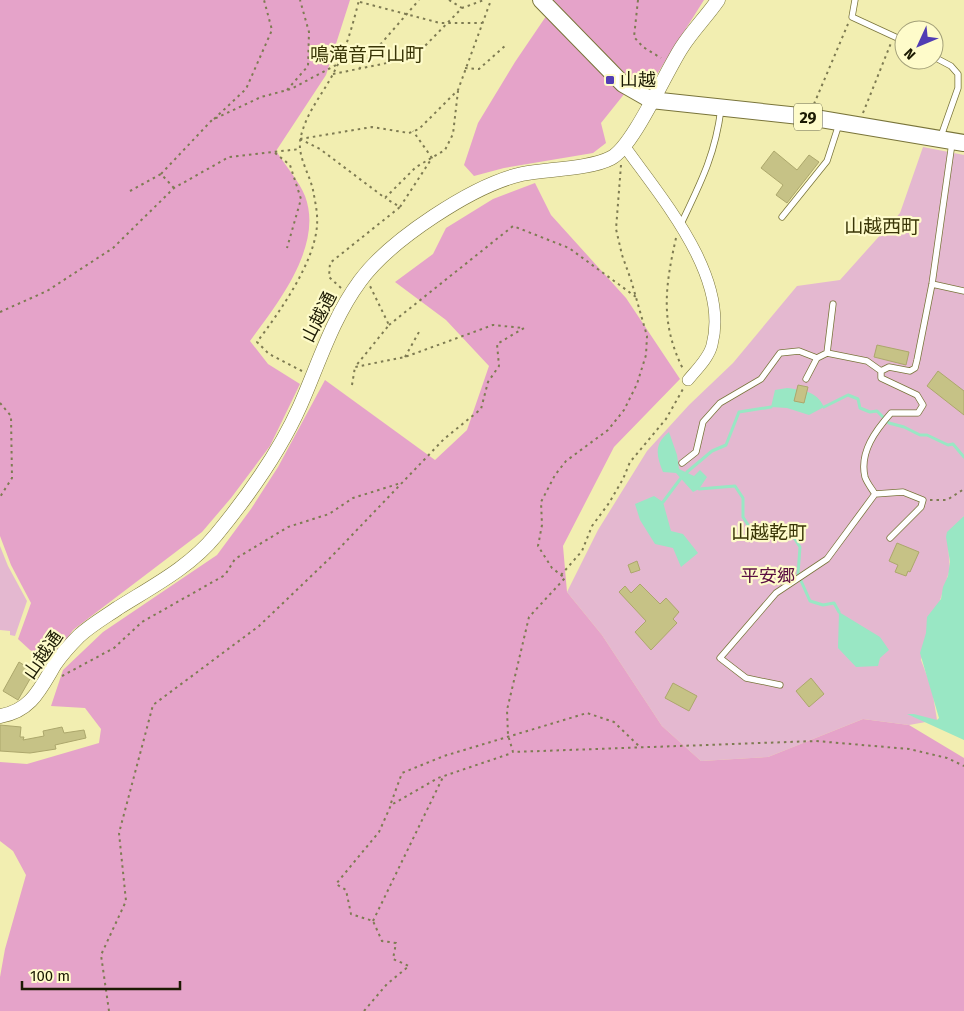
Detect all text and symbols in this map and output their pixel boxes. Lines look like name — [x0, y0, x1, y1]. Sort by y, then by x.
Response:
north arrow — [894, 20, 944, 70]
district label: 鳴滝音戸山町 — [310, 43, 424, 66]
text: N — [901, 44, 919, 63]
place label: 山越 — [620, 69, 656, 91]
marker: 山越 — [604, 74, 616, 86]
road number: 29 — [794, 104, 822, 130]
district label: 山越西町 — [844, 215, 920, 238]
street label: 山越通 — [297, 288, 341, 346]
district label: 山越乾町 — [731, 521, 807, 544]
park label: 平安郷 — [741, 565, 795, 587]
street label: 山越通 — [19, 627, 67, 683]
scale bar — [22, 958, 180, 990]
text: 100 m — [30, 967, 70, 985]

